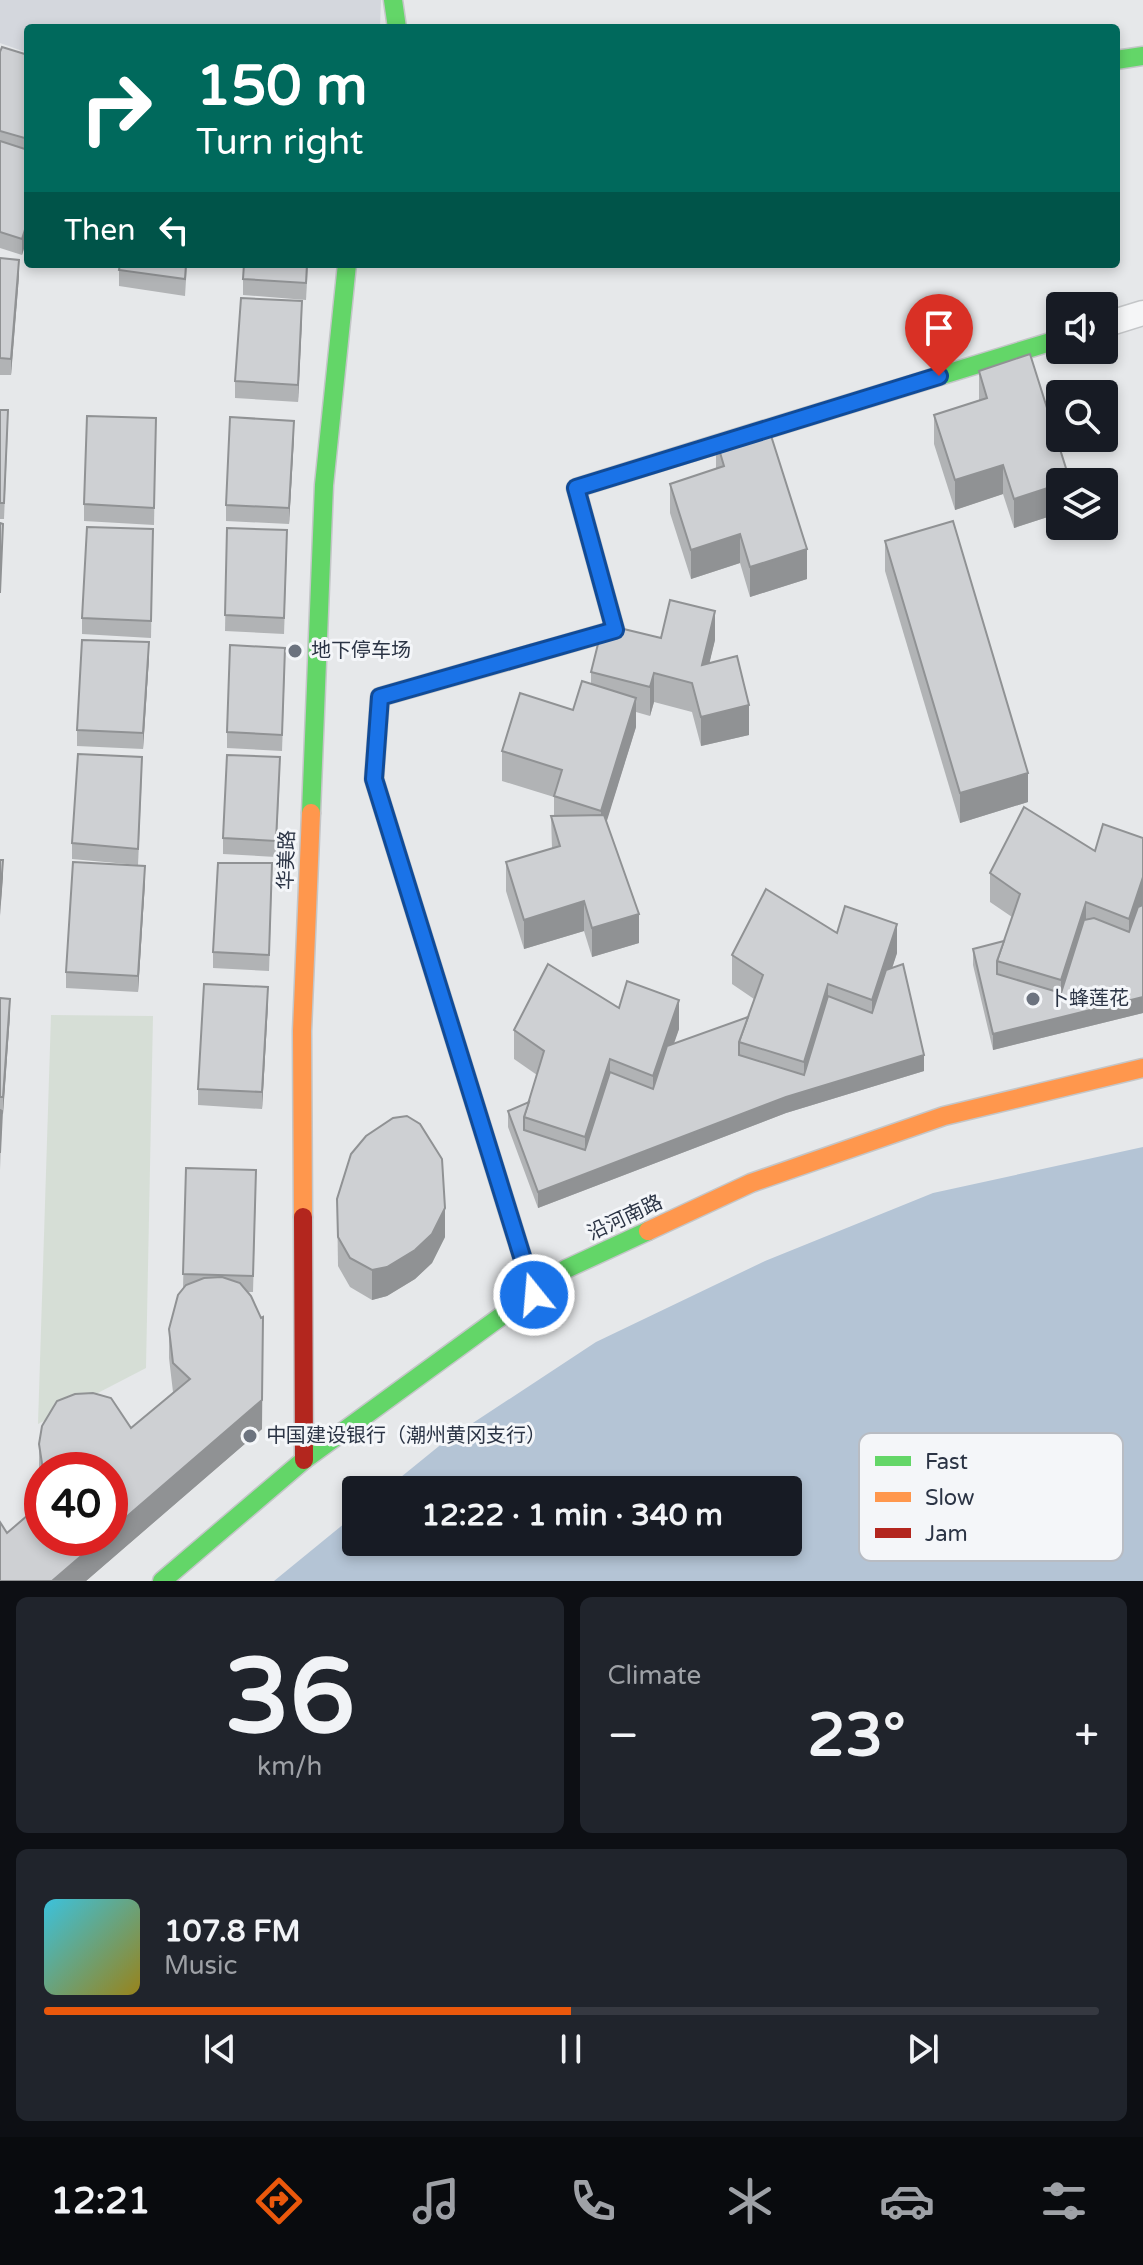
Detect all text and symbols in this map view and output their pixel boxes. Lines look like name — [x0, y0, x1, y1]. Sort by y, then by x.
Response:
text: 150 m — [196, 53, 367, 120]
icon: right — [64, 56, 168, 160]
text: Turn right — [196, 121, 363, 164]
icon: left — [152, 208, 196, 252]
text: Then — [64, 212, 136, 249]
map controls — [1046, 292, 1118, 540]
button: sound — [1046, 292, 1118, 364]
pin — [905, 294, 973, 376]
icon: arrive — [917, 306, 961, 350]
button: search — [1046, 380, 1118, 452]
button: layers — [1046, 468, 1118, 540]
place label: 地下停车场 — [311, 639, 411, 663]
marker: 地下停车场 — [286, 642, 304, 660]
street label: 华美路 — [274, 830, 300, 890]
place label: 卜蜂莲花 — [1049, 987, 1129, 1011]
marker: 卜蜂莲花 — [1024, 990, 1042, 1008]
street label: 沿河南路 — [584, 1190, 666, 1246]
position arrow — [492, 1253, 576, 1337]
place label: 中国建设银行（潮州黄冈支行） — [266, 1424, 546, 1448]
marker: 中国建设银行（潮州黄冈支行） — [241, 1427, 259, 1445]
legend — [859, 1433, 1123, 1561]
text: Fast — [925, 1449, 968, 1475]
speed limit sign: 40 — [24, 1452, 128, 1556]
text: Slow — [925, 1485, 975, 1511]
text: 12:22 · 1 min · 340 m — [421, 1497, 723, 1534]
text: Jam — [925, 1521, 968, 1547]
text: 36 — [224, 1636, 355, 1761]
text: Climate — [608, 1660, 701, 1691]
text: 23° — [808, 1700, 906, 1772]
text: − — [608, 1710, 639, 1763]
text: + — [1074, 1710, 1099, 1763]
text: km/h — [257, 1751, 322, 1782]
text: 107.8 FM — [164, 1913, 301, 1950]
text: Music — [164, 1950, 237, 1981]
icon: previous — [198, 2027, 242, 2071]
icon: pause — [549, 2027, 593, 2071]
icon: next — [901, 2027, 945, 2071]
icon: directions — [251, 2173, 307, 2229]
icon: music — [408, 2173, 464, 2229]
icon: phone — [565, 2173, 621, 2229]
icon: climate — [722, 2173, 778, 2229]
icon: car — [879, 2173, 935, 2229]
icon: filters — [1036, 2173, 1092, 2229]
text: 12:21 — [51, 2180, 150, 2223]

